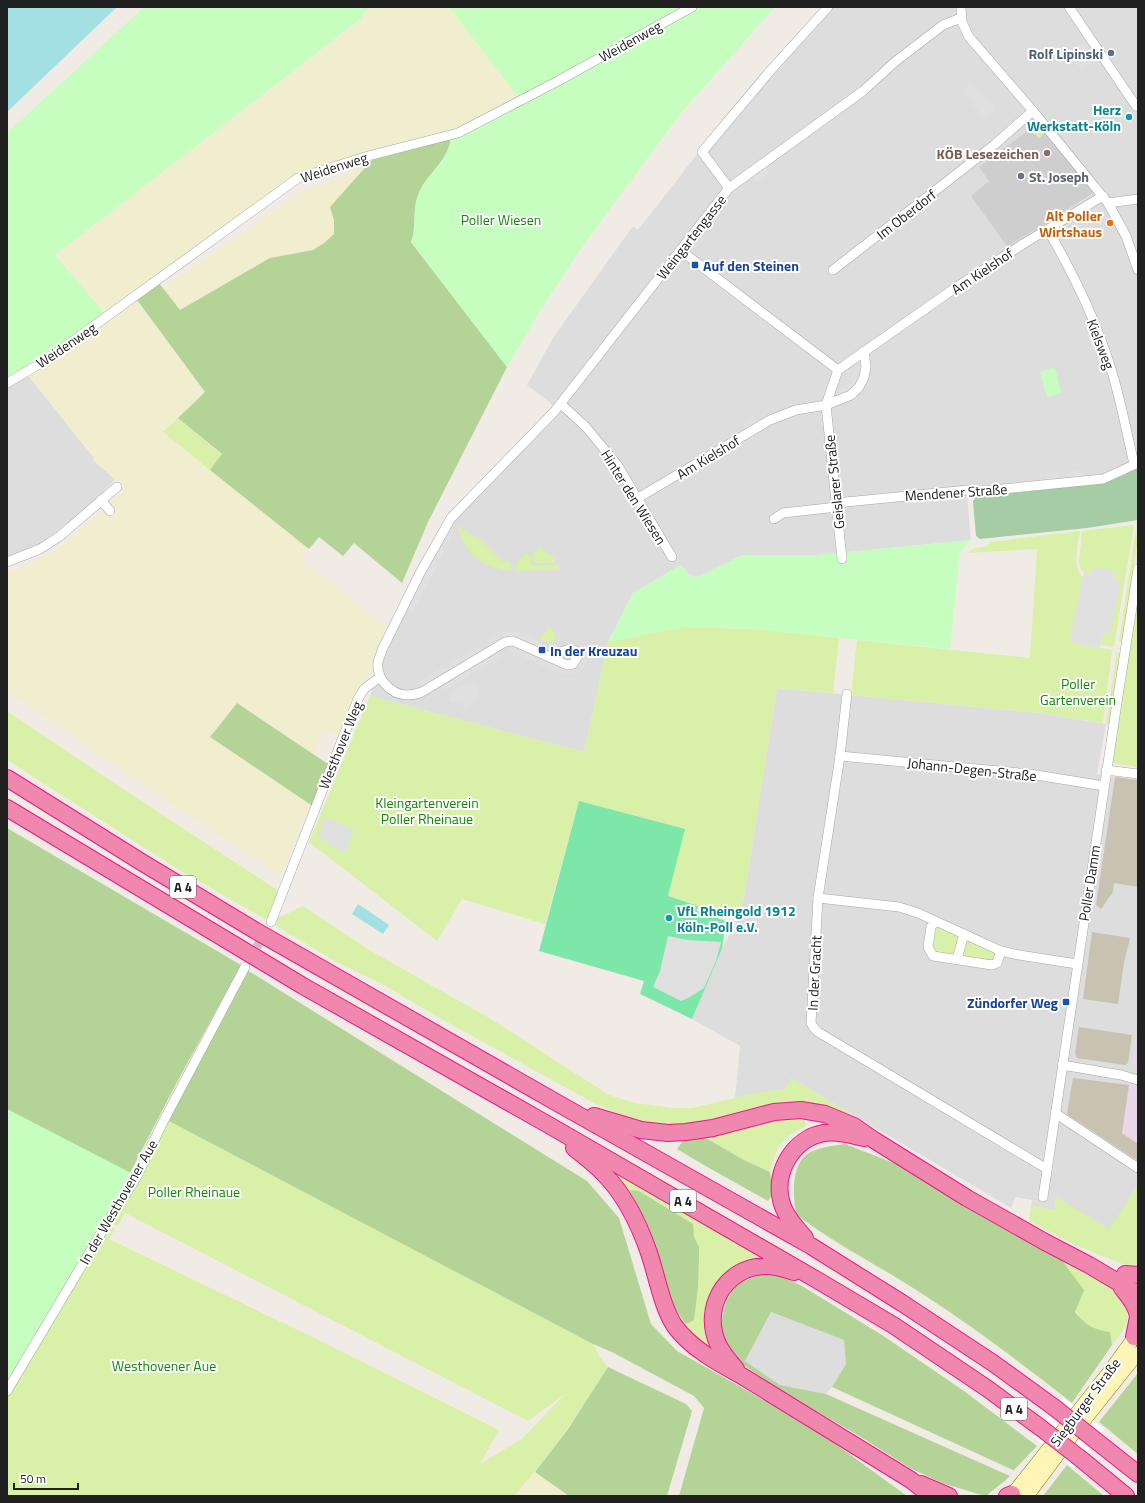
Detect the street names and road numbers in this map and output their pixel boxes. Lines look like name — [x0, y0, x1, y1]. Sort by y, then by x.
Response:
street label: Weidenweg — [595, 15, 665, 67]
street label: Weidenweg — [298, 146, 370, 188]
street label: Im Oberdorf — [872, 184, 941, 244]
street label: Weingartengasse — [651, 190, 731, 284]
street label: Am Kielshof — [947, 242, 1017, 299]
street label: Kielsweg — [1082, 316, 1120, 372]
street label: Weidenweg — [32, 317, 100, 373]
street label: Am Kielshof — [672, 430, 744, 484]
street label: Geislarer Straße — [819, 434, 849, 530]
street label: Hinter den Wiesen — [596, 445, 672, 549]
street label: Mendener Straße — [904, 478, 1008, 506]
street label: Westhover Weg — [313, 698, 367, 792]
street label: Johann-Degen-Straße — [906, 752, 1038, 786]
street label: Poller Damm — [1073, 844, 1105, 922]
road number: A 4 — [170, 876, 196, 898]
street label: In der Gracht — [802, 935, 826, 1011]
street label: In der Westhovener Aue — [74, 1136, 162, 1268]
road number: A 4 — [670, 1190, 696, 1212]
street label: Siegburger Straße — [1045, 1353, 1125, 1451]
road number: A 4 — [1001, 1398, 1027, 1420]

